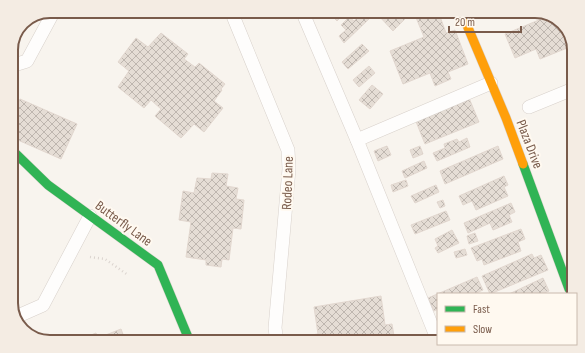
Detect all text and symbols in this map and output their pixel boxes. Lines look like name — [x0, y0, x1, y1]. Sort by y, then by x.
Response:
scale bar — [449, 8, 521, 34]
text: 20 m — [455, 15, 475, 30]
street label: Plaza Drive — [512, 117, 547, 171]
street label: Rodeo Lane — [278, 156, 297, 210]
street label: Butterfly Lane — [92, 197, 156, 250]
legend — [437, 293, 577, 345]
text: Fast — [473, 302, 490, 317]
text: Slow — [473, 322, 492, 337]

